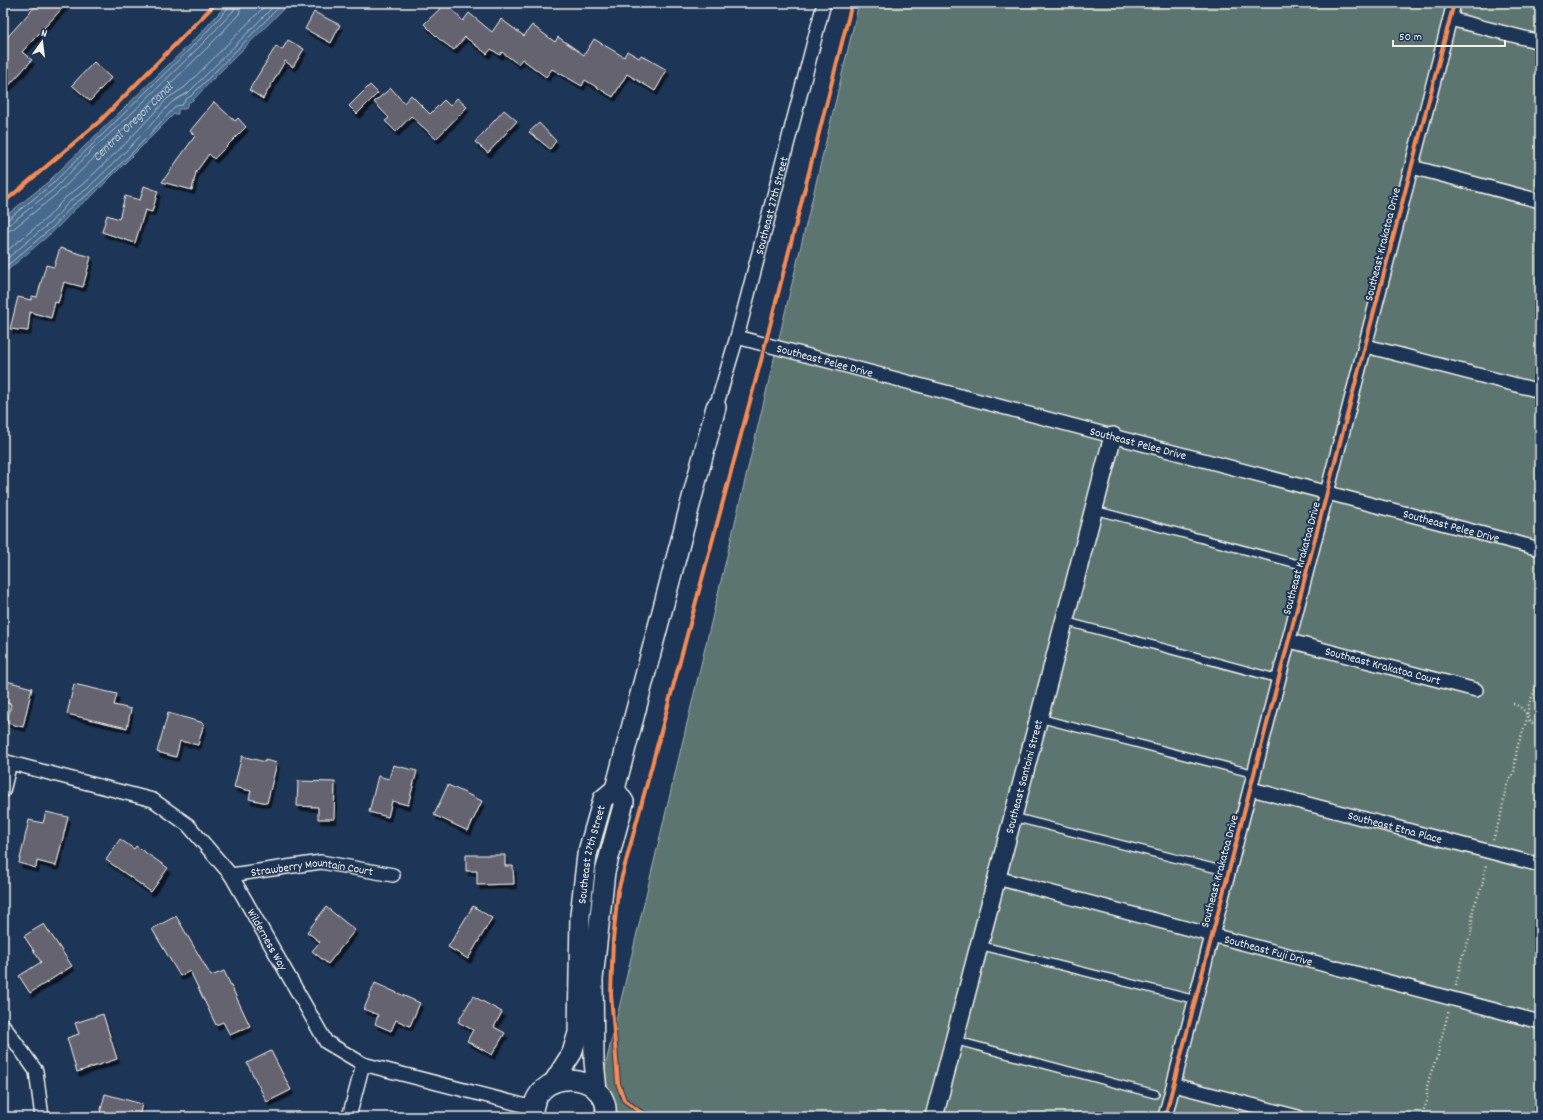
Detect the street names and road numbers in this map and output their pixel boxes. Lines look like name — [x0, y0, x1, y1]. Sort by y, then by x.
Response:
street label: Southeast 27th Street — [752, 154, 794, 257]
street label: Southeast Krakatoa Drive — [1361, 186, 1406, 303]
street label: Southeast Pelee Drive — [775, 341, 875, 383]
street label: Southeast Pelee Drive — [1088, 424, 1188, 465]
street label: Southeast Krakatoa Drive — [1279, 500, 1326, 617]
street label: Southeast Pelee Drive — [1401, 506, 1501, 548]
street label: Southeast Krakatoa Court — [1323, 644, 1443, 690]
street label: Southeast Santoini Street — [1002, 718, 1048, 836]
street label: Southeast 27th Street — [574, 803, 611, 905]
street label: Southeast Etna Place — [1346, 808, 1444, 849]
street label: Southeast Krakatoa Drive — [1197, 813, 1244, 930]
street label: Strawberry Mountain Court — [250, 855, 375, 882]
street label: Wilderness Way — [242, 906, 291, 975]
street label: Southeast Fuji Drive — [1222, 932, 1314, 971]

